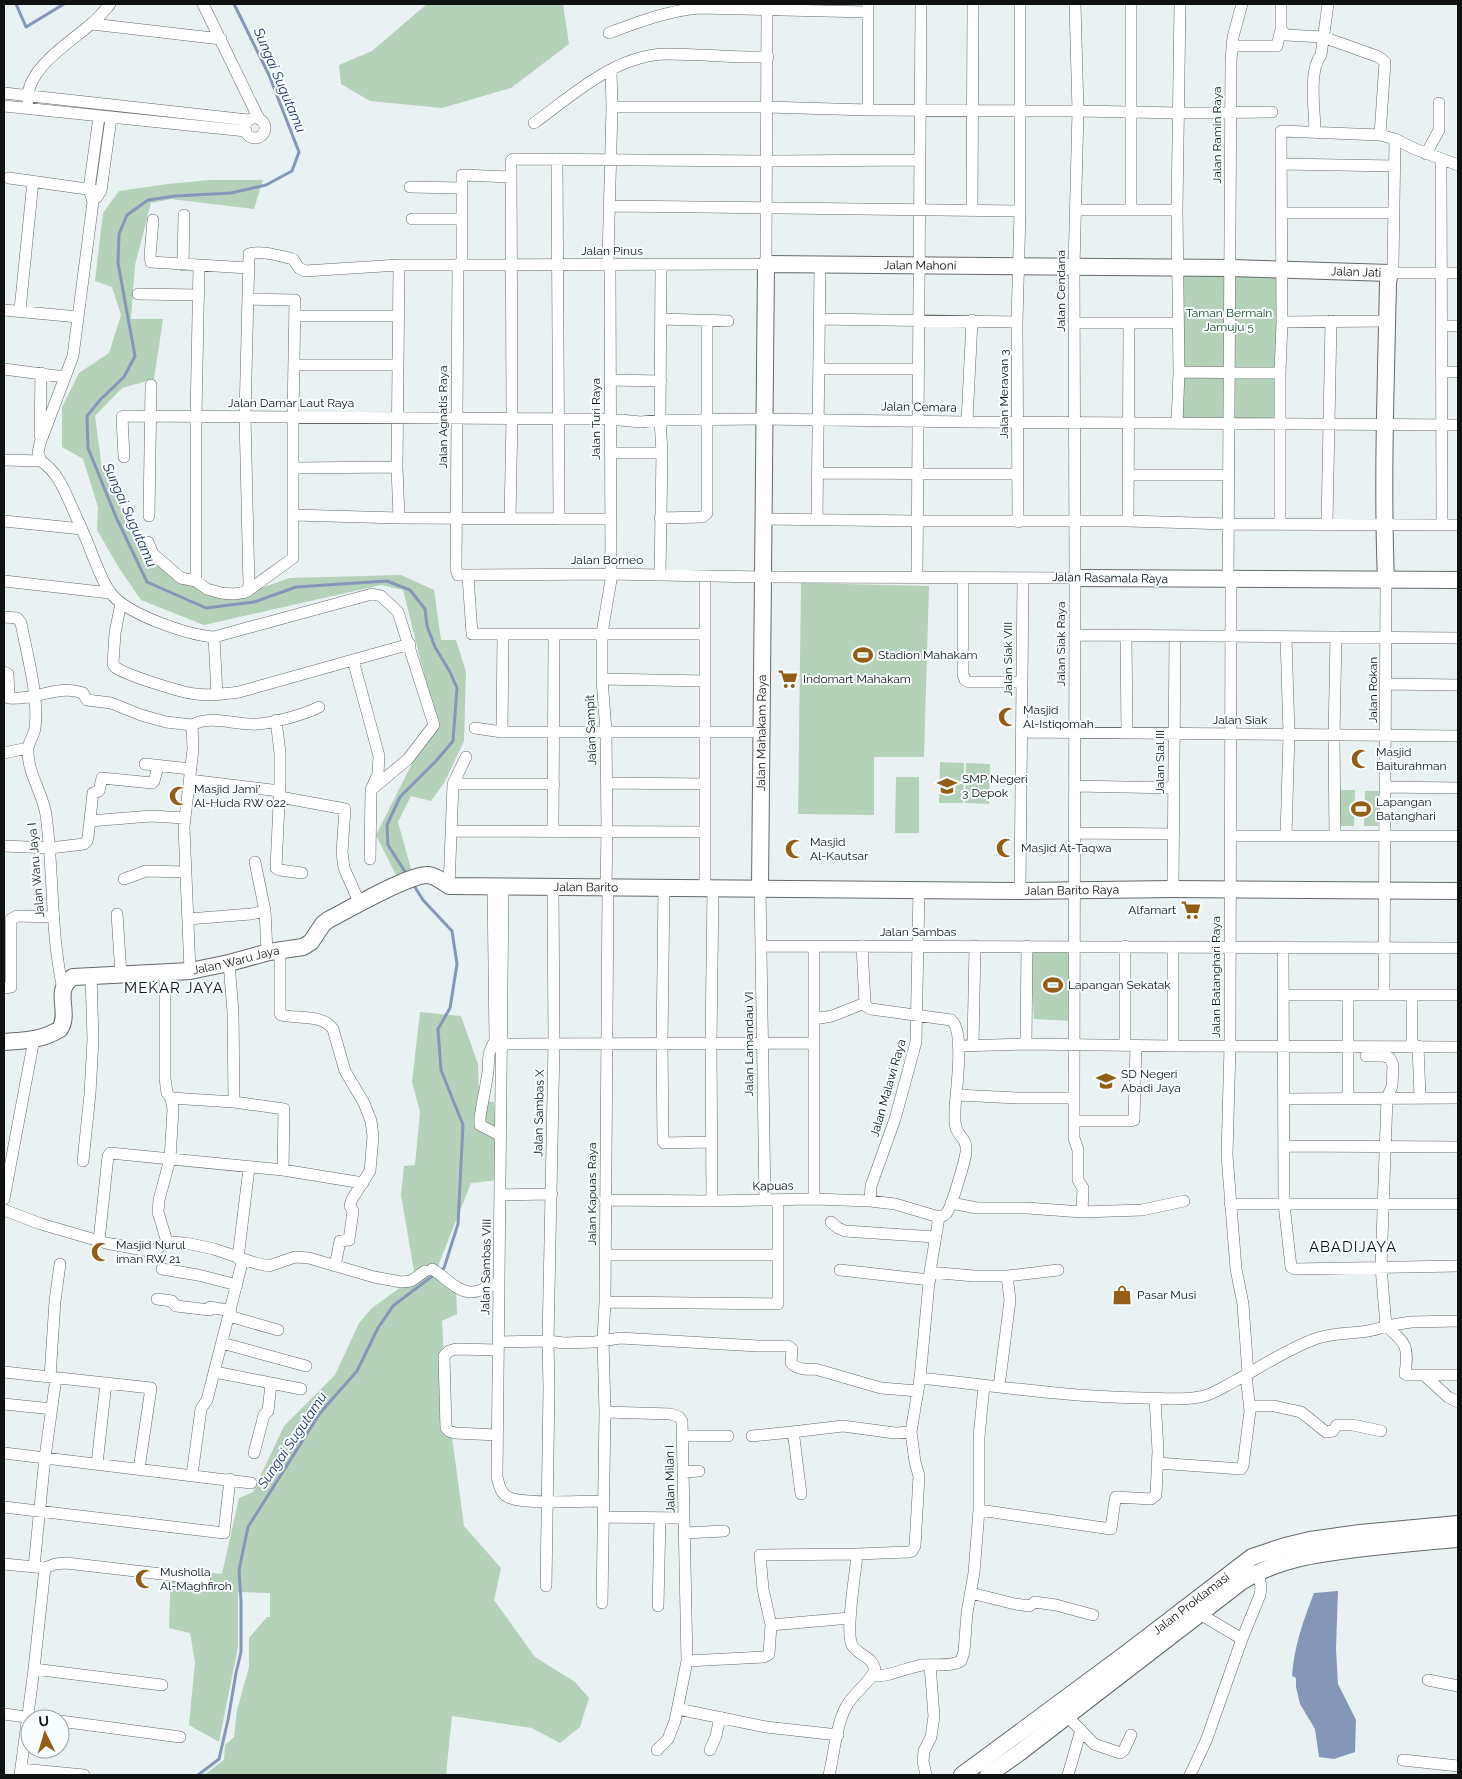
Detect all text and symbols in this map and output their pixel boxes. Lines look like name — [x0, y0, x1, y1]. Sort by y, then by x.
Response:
water label: Sungai Sugutamu — [250, 24, 309, 135]
street label: Jalan Ramin Raya — [1210, 86, 1224, 184]
street label: Jalan Pinus — [581, 244, 643, 258]
street label: Jalan Cendana — [1054, 250, 1068, 332]
street label: Jalan Mahoni — [883, 258, 956, 273]
street label: Jalan Jati — [1330, 264, 1381, 280]
park label: Taman Bermain Jamuju 5 — [1186, 306, 1272, 334]
street label: Jalan Meravan 3 — [997, 349, 1011, 439]
street label: Jalan Agnatis Raya — [436, 365, 450, 469]
street label: Jalan Turi Raya — [589, 378, 603, 460]
street label: Jalan Damar Laut Raya — [228, 396, 354, 410]
street label: Jalan Cemara — [881, 399, 957, 415]
water label: Sungai Sugutamu — [99, 459, 160, 570]
street label: Jalan Borneo — [571, 553, 643, 567]
street label: Jalan Rasamala Raya — [1052, 570, 1168, 586]
street label: Jalan Siak Raya — [1054, 602, 1068, 686]
street label: Jalan Siak VIII — [1001, 622, 1015, 696]
sports icon: Stadion Mahakam — [852, 644, 874, 666]
place label: Stadion Mahakam — [878, 648, 977, 662]
street label: Jalan Rokan — [1366, 657, 1380, 723]
supermarket icon: Indomart Mahakam — [777, 668, 799, 690]
place label: Indomart Mahakam — [803, 672, 911, 686]
street label: Jalan Mahakam Raya — [754, 675, 769, 791]
street label: Jalan Sampit — [583, 694, 599, 766]
place label: Masjid Al-Istiqomah — [1023, 703, 1094, 731]
mosque icon: Masjid Al-Istiqomah — [997, 706, 1019, 728]
street label: Jalan Siak — [1213, 713, 1268, 727]
street label: Jalan Slal III — [1153, 730, 1167, 794]
place label: Masjid Baiturahman — [1376, 745, 1447, 773]
mosque icon: Masjid Baiturahman — [1350, 748, 1372, 770]
place label: SMP Negeri 3 Depok — [962, 772, 1028, 800]
school or university icon: SMP Negeri 3 Depok — [936, 775, 958, 797]
place label: Masjid Jami' Al-Huda RW 022 — [194, 782, 286, 810]
mosque icon: Masjid Jami' Al-Huda RW 022 — [168, 785, 190, 807]
place label: Lapangan Batanghari — [1376, 795, 1436, 823]
sports icon: Lapangan Batanghari — [1350, 798, 1372, 820]
street label: Jalan Waru Jaya I — [25, 822, 47, 918]
place label: Masjid Al-Kautsar — [810, 835, 869, 863]
mosque icon: Masjid At-Taqwa — [995, 837, 1017, 859]
mosque icon: Masjid Al-Kautsar — [784, 838, 806, 860]
place label: Masjid At-Taqwa — [1021, 841, 1112, 855]
street label: Jalan Barito — [554, 880, 618, 894]
street label: Jalan Barito Raya — [1024, 883, 1119, 898]
supermarket icon: Alfamart — [1180, 899, 1202, 921]
place label: Alfamart — [1128, 903, 1176, 917]
street label: Jalan Batanghari Raya — [1209, 916, 1223, 1038]
street label: Jalan Sambas — [880, 925, 957, 939]
street label: Jalan Waru Jaya — [191, 944, 280, 977]
sports icon: Lapangan Sekatak — [1042, 974, 1064, 996]
place label: Lapangan Sekatak — [1068, 978, 1171, 992]
district label: MEKAR JAYA — [124, 979, 224, 997]
street label: Jalan Lamandau VI — [742, 991, 756, 1097]
street label: Jalan Malawi Raya — [867, 1037, 909, 1139]
place label: SD Negeri Abadi Jaya — [1121, 1067, 1181, 1095]
street label: Jalan Sambas X — [531, 1069, 547, 1157]
school or university icon: SD Negeri Abadi Jaya — [1095, 1070, 1117, 1092]
street label: Jalan Kapuas Raya — [585, 1142, 599, 1246]
street label: Kapuas — [752, 1179, 794, 1193]
street label: Jalan Sambas VIII — [478, 1219, 494, 1315]
place label: Masjid Nurul iman RW 21 — [116, 1238, 186, 1266]
district label: ABADIJAYA — [1309, 1238, 1397, 1256]
mosque icon: Masjid Nurul iman RW 21 — [90, 1241, 112, 1263]
shop icon: Pasar Musi — [1111, 1284, 1133, 1306]
place label: Pasar Musi — [1137, 1288, 1196, 1302]
water label: Sungai Sugutamu — [253, 1389, 330, 1492]
street label: Jalan Milan I — [662, 1445, 678, 1513]
place label: Musholla Al-Maghfiroh — [160, 1565, 232, 1593]
mosque icon: Musholla Al-Maghfiroh — [134, 1568, 156, 1590]
street label: Jalan Proklamasi — [1150, 1570, 1232, 1638]
north arrow — [20, 1709, 70, 1759]
text: U — [38, 1713, 50, 1729]

